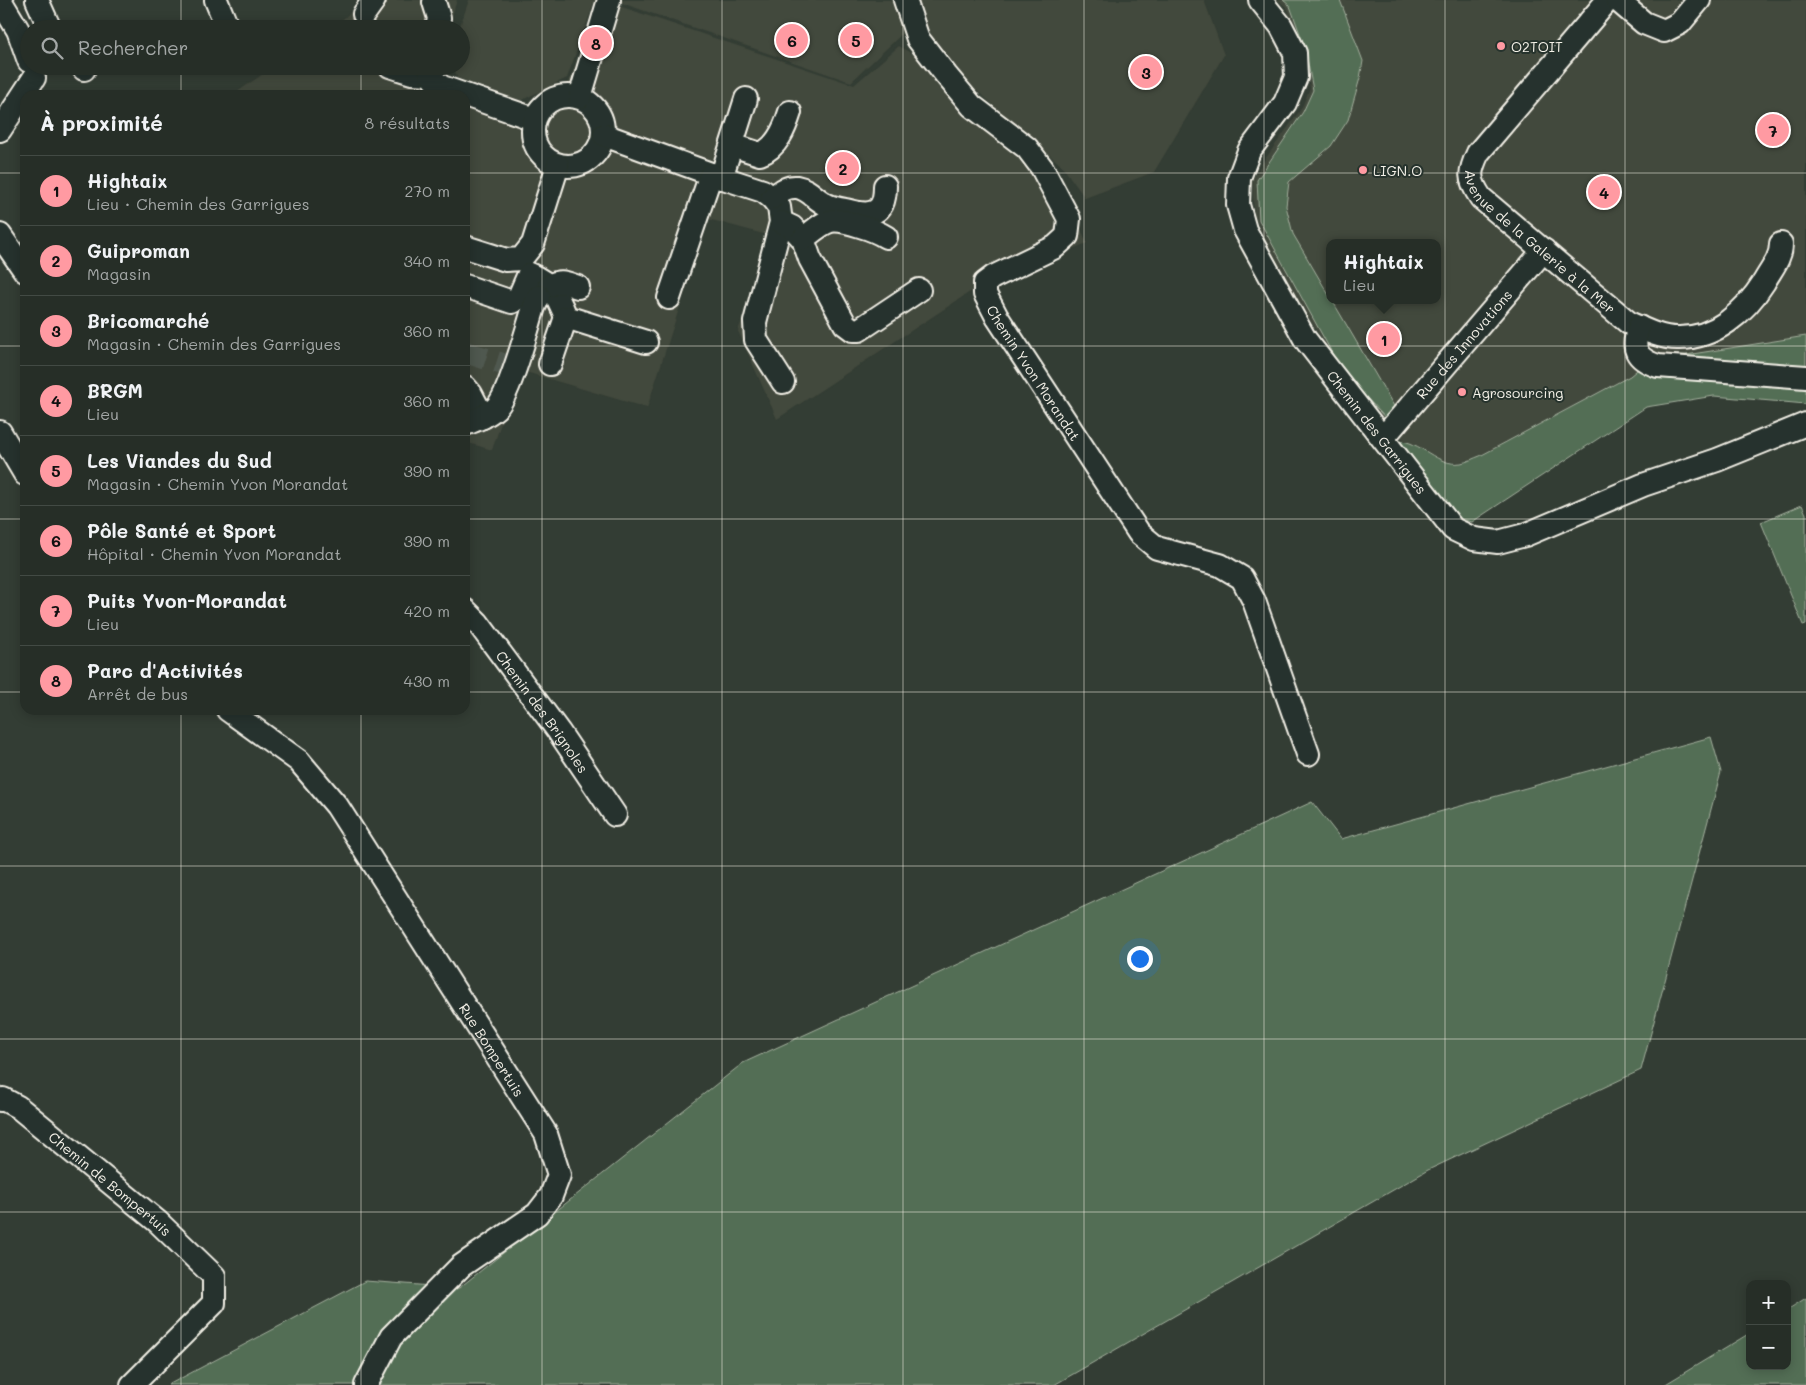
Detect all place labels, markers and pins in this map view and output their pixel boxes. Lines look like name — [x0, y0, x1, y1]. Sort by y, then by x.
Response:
pin: 6 — [776, 21, 808, 59]
pin: 5 — [840, 21, 872, 59]
pin: 8 — [580, 24, 612, 62]
place label: O2TOIT — [1511, 37, 1563, 56]
marker: O2TOIT — [1495, 40, 1507, 52]
pin: 3 — [1130, 53, 1162, 91]
pin: 7 — [1757, 111, 1789, 149]
pin: 2 — [827, 149, 859, 187]
place label: LIGN.O — [1373, 161, 1422, 180]
marker: LIGN.O — [1357, 164, 1369, 176]
pin: 4 — [1588, 173, 1620, 211]
pin: 1 — [1368, 320, 1400, 358]
place label: Agrosourcing — [1472, 383, 1563, 402]
marker: Agrosourcing — [1456, 386, 1468, 398]

